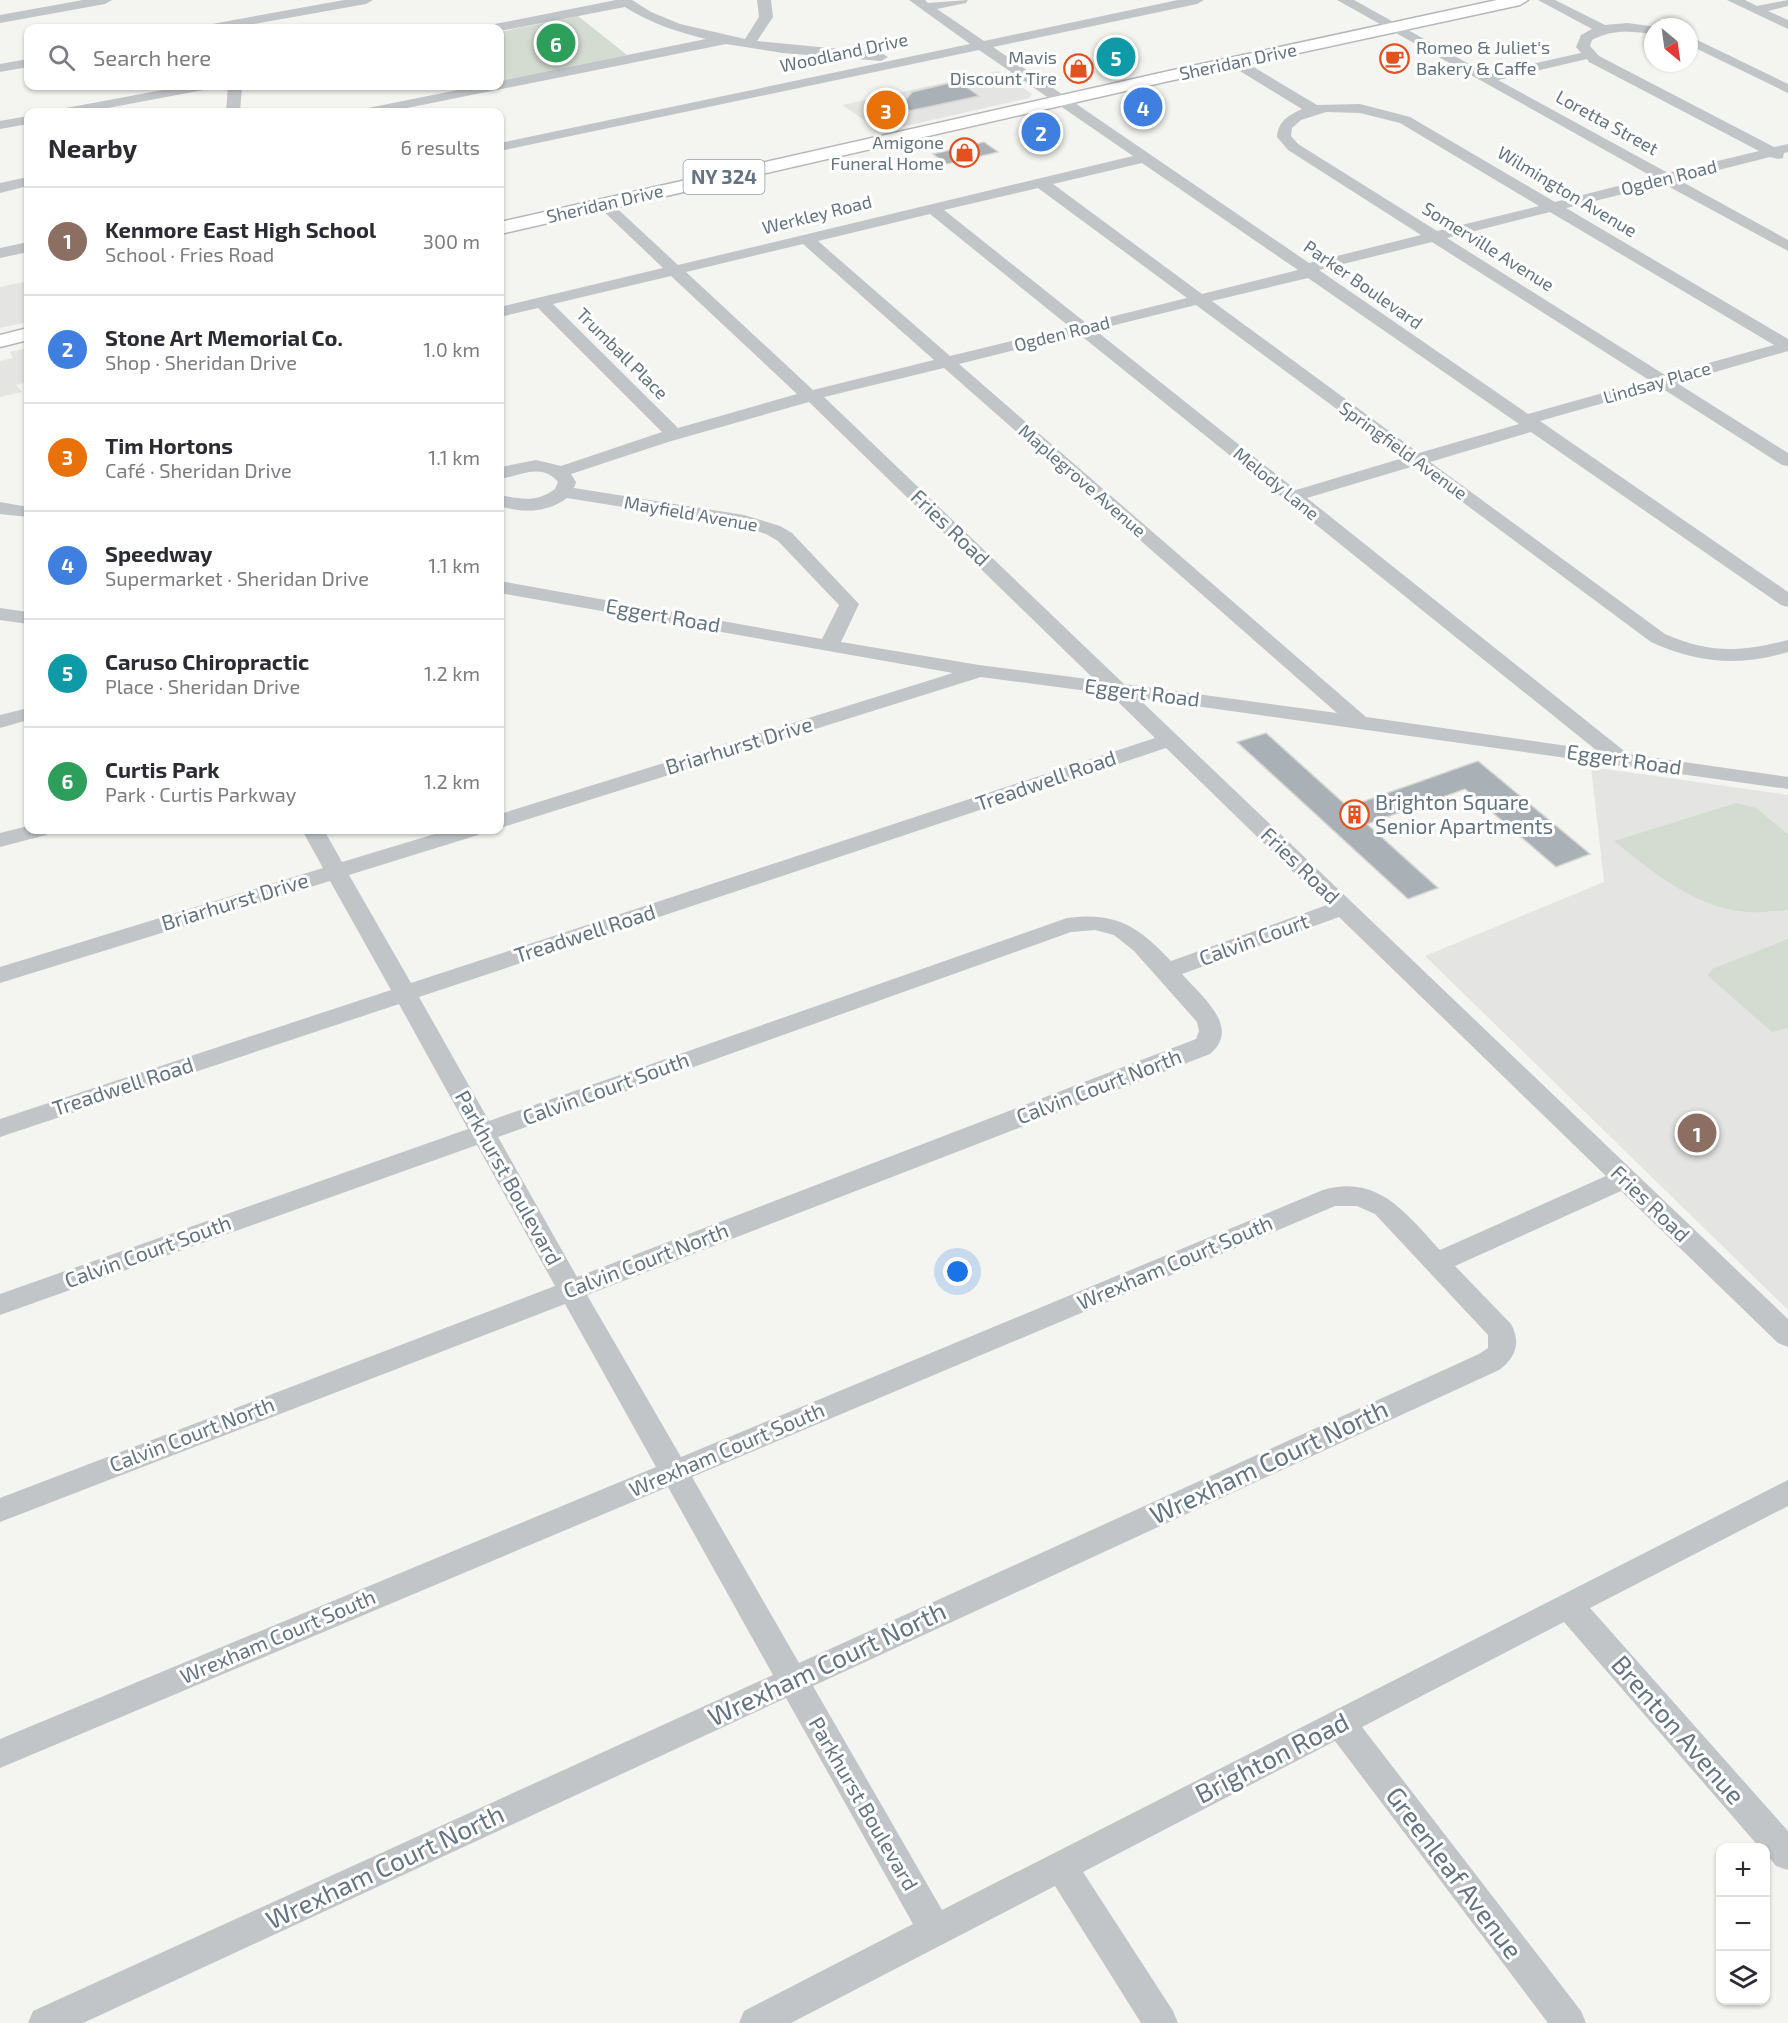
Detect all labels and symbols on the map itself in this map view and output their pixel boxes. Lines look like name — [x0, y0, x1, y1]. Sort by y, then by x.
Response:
north arrow — [1644, 18, 1698, 72]
pin: 6 — [536, 20, 576, 66]
street label: Woodland Drive — [778, 28, 910, 76]
pin: 5 — [1096, 34, 1136, 80]
place label: Romeo & Juliet's Bakery & Caffe — [1416, 36, 1550, 79]
street label: Sheridan Drive — [1177, 38, 1298, 84]
cafe icon: Romeo & Juliet's Bakery & Caffe — [1379, 42, 1411, 74]
place label: Mavis Discount Tire — [950, 46, 1057, 89]
shop icon: Mavis Discount Tire — [1062, 52, 1094, 84]
pin: 4 — [1124, 84, 1162, 130]
street label: Loretta Street — [1552, 85, 1663, 159]
pin: 3 — [866, 88, 906, 132]
pin: 2 — [1022, 110, 1060, 154]
place label: Amigone Funeral Home — [831, 131, 944, 174]
shop icon: Amigone Funeral Home — [949, 137, 981, 169]
street label: Wilmington Avenue — [1494, 141, 1641, 242]
street label: Ogden Road — [1619, 155, 1719, 200]
road number: NY 324 — [684, 160, 764, 194]
street label: Sheridan Drive — [544, 179, 665, 227]
street label: Werkley Road — [760, 190, 874, 238]
street label: Somerville Avenue — [1419, 197, 1558, 296]
street label: Parker Boulevard — [1300, 235, 1427, 333]
street label: Trumball Place — [572, 303, 673, 404]
street label: Ogden Road — [1012, 311, 1112, 356]
street label: Lindsay Place — [1600, 356, 1713, 408]
street label: Springfield Avenue — [1335, 396, 1472, 504]
street label: Maplegrove Avenue — [1015, 419, 1151, 541]
street label: Melody Lane — [1229, 442, 1324, 524]
street label: Fries Road — [907, 483, 996, 571]
street label: Mayfield Avenue — [623, 490, 760, 536]
street label: Eggert Road — [604, 592, 722, 637]
street label: Eggert Road — [1083, 672, 1201, 711]
street label: Briarhurst Drive — [662, 710, 815, 779]
street label: Eggert Road — [1565, 738, 1683, 779]
street label: Treadwell Road — [972, 744, 1119, 815]
place label: Brighton Square Senior Apartments — [1375, 789, 1553, 838]
building icon: Brighton Square Senior Apartments — [1338, 799, 1370, 831]
street label: Fries Road — [1257, 821, 1346, 909]
street label: Briarhurst Drive — [158, 866, 311, 935]
street label: Treadwell Road — [511, 898, 658, 967]
street label: Calvin Court — [1195, 907, 1312, 970]
street label: Calvin Court North — [1012, 1043, 1185, 1129]
street label: Calvin Court South — [519, 1046, 692, 1129]
street label: Treadwell Road — [49, 1051, 196, 1120]
street label: Parkhurst Boulevard — [451, 1085, 568, 1269]
pin: 1 — [1678, 1110, 1716, 1156]
street label: Fries Road — [1607, 1159, 1696, 1247]
street label: Calvin Court South — [61, 1209, 234, 1292]
street label: Wrexham Court South — [1073, 1209, 1276, 1314]
street label: Calvin Court North — [559, 1217, 732, 1303]
your location — [943, 1257, 972, 1286]
street label: Calvin Court North — [105, 1391, 278, 1477]
street label: Wrexham Court North — [1144, 1392, 1392, 1529]
street label: Wrexham Court South — [625, 1396, 828, 1501]
street label: Wrexham Court South — [176, 1583, 379, 1688]
street label: Wrexham Court North — [702, 1594, 950, 1731]
street label: Brenton Avenue — [1606, 1648, 1752, 1810]
street label: Brighton Road — [1189, 1705, 1353, 1809]
street label: Parkhurst Boulevard — [804, 1712, 924, 1894]
street label: Greenleaf Avenue — [1381, 1780, 1530, 1964]
street label: Wrexham Court North — [260, 1797, 508, 1934]

